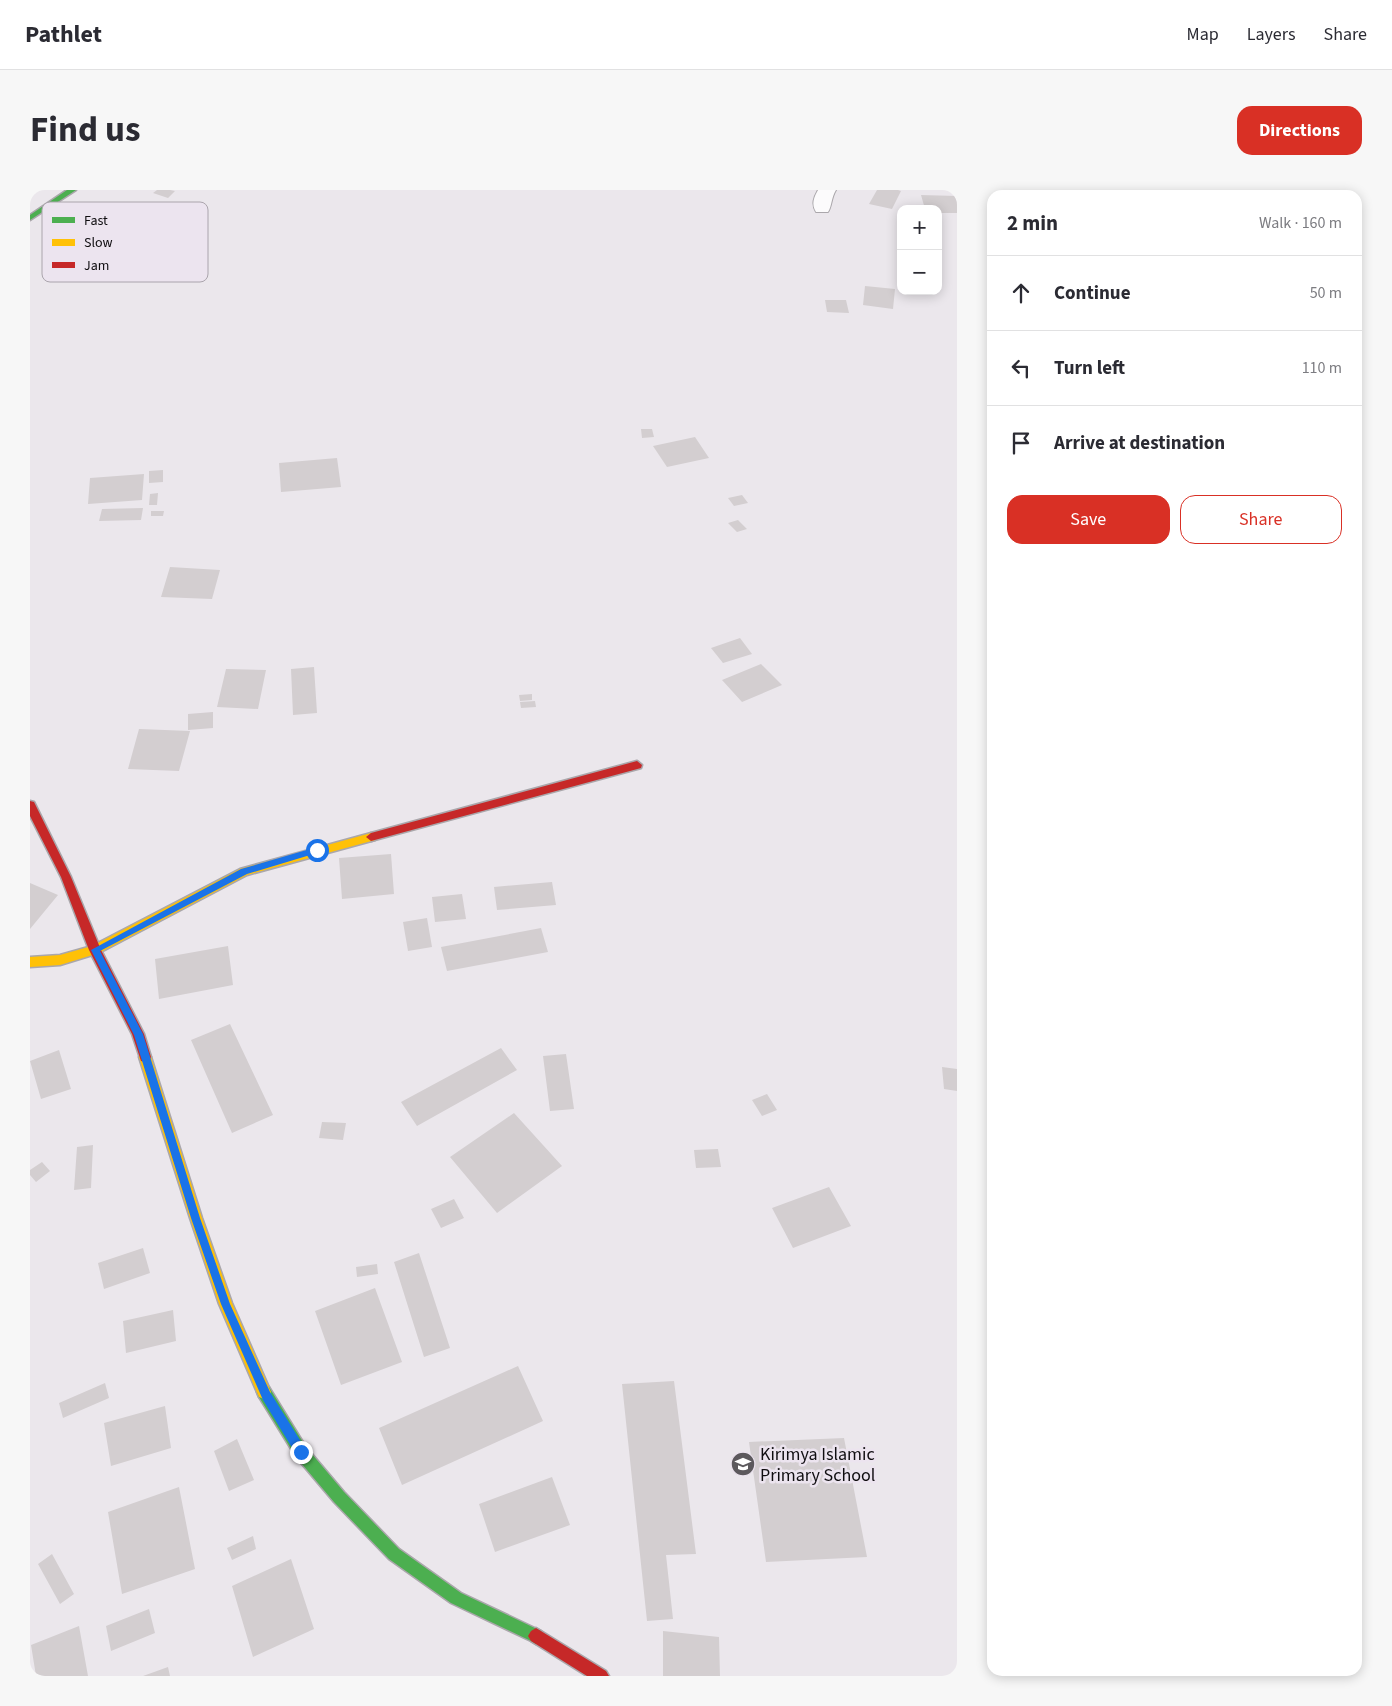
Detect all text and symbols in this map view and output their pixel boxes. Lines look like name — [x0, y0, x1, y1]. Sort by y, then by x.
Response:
text: Pathlet — [25, 17, 102, 52]
text: Map — [1187, 22, 1219, 47]
text: Layers — [1247, 22, 1296, 47]
text: Share — [1324, 22, 1367, 47]
text: Find us — [30, 105, 140, 155]
button: Directions — [1237, 106, 1362, 155]
legend — [42, 202, 208, 282]
map controls — [897, 205, 942, 295]
button: + — [897, 205, 942, 250]
text: 2 min — [1007, 208, 1058, 238]
text: Fast — [84, 211, 108, 231]
text: Walk · 160 m — [1259, 212, 1342, 234]
text: Slow — [84, 233, 113, 253]
button: − — [897, 250, 942, 295]
text: Jam — [84, 256, 109, 276]
icon: ahead — [1007, 279, 1035, 307]
text: Continue — [1054, 280, 1131, 307]
text: 50 m — [1310, 282, 1342, 304]
icon: left — [1007, 354, 1035, 382]
text: Turn left — [1054, 355, 1125, 382]
text: 110 m — [1302, 357, 1342, 379]
icon: arrive — [1007, 429, 1035, 457]
text: Arrive at destination — [1054, 430, 1225, 457]
button: Save — [1007, 495, 1170, 544]
button: Share — [1180, 495, 1342, 544]
route start — [306, 839, 329, 862]
route end — [290, 1441, 313, 1464]
place label: Kirimya Islamic Primary School — [760, 1442, 875, 1488]
school or university icon: Kirimya Islamic Primary School — [730, 1451, 756, 1477]

